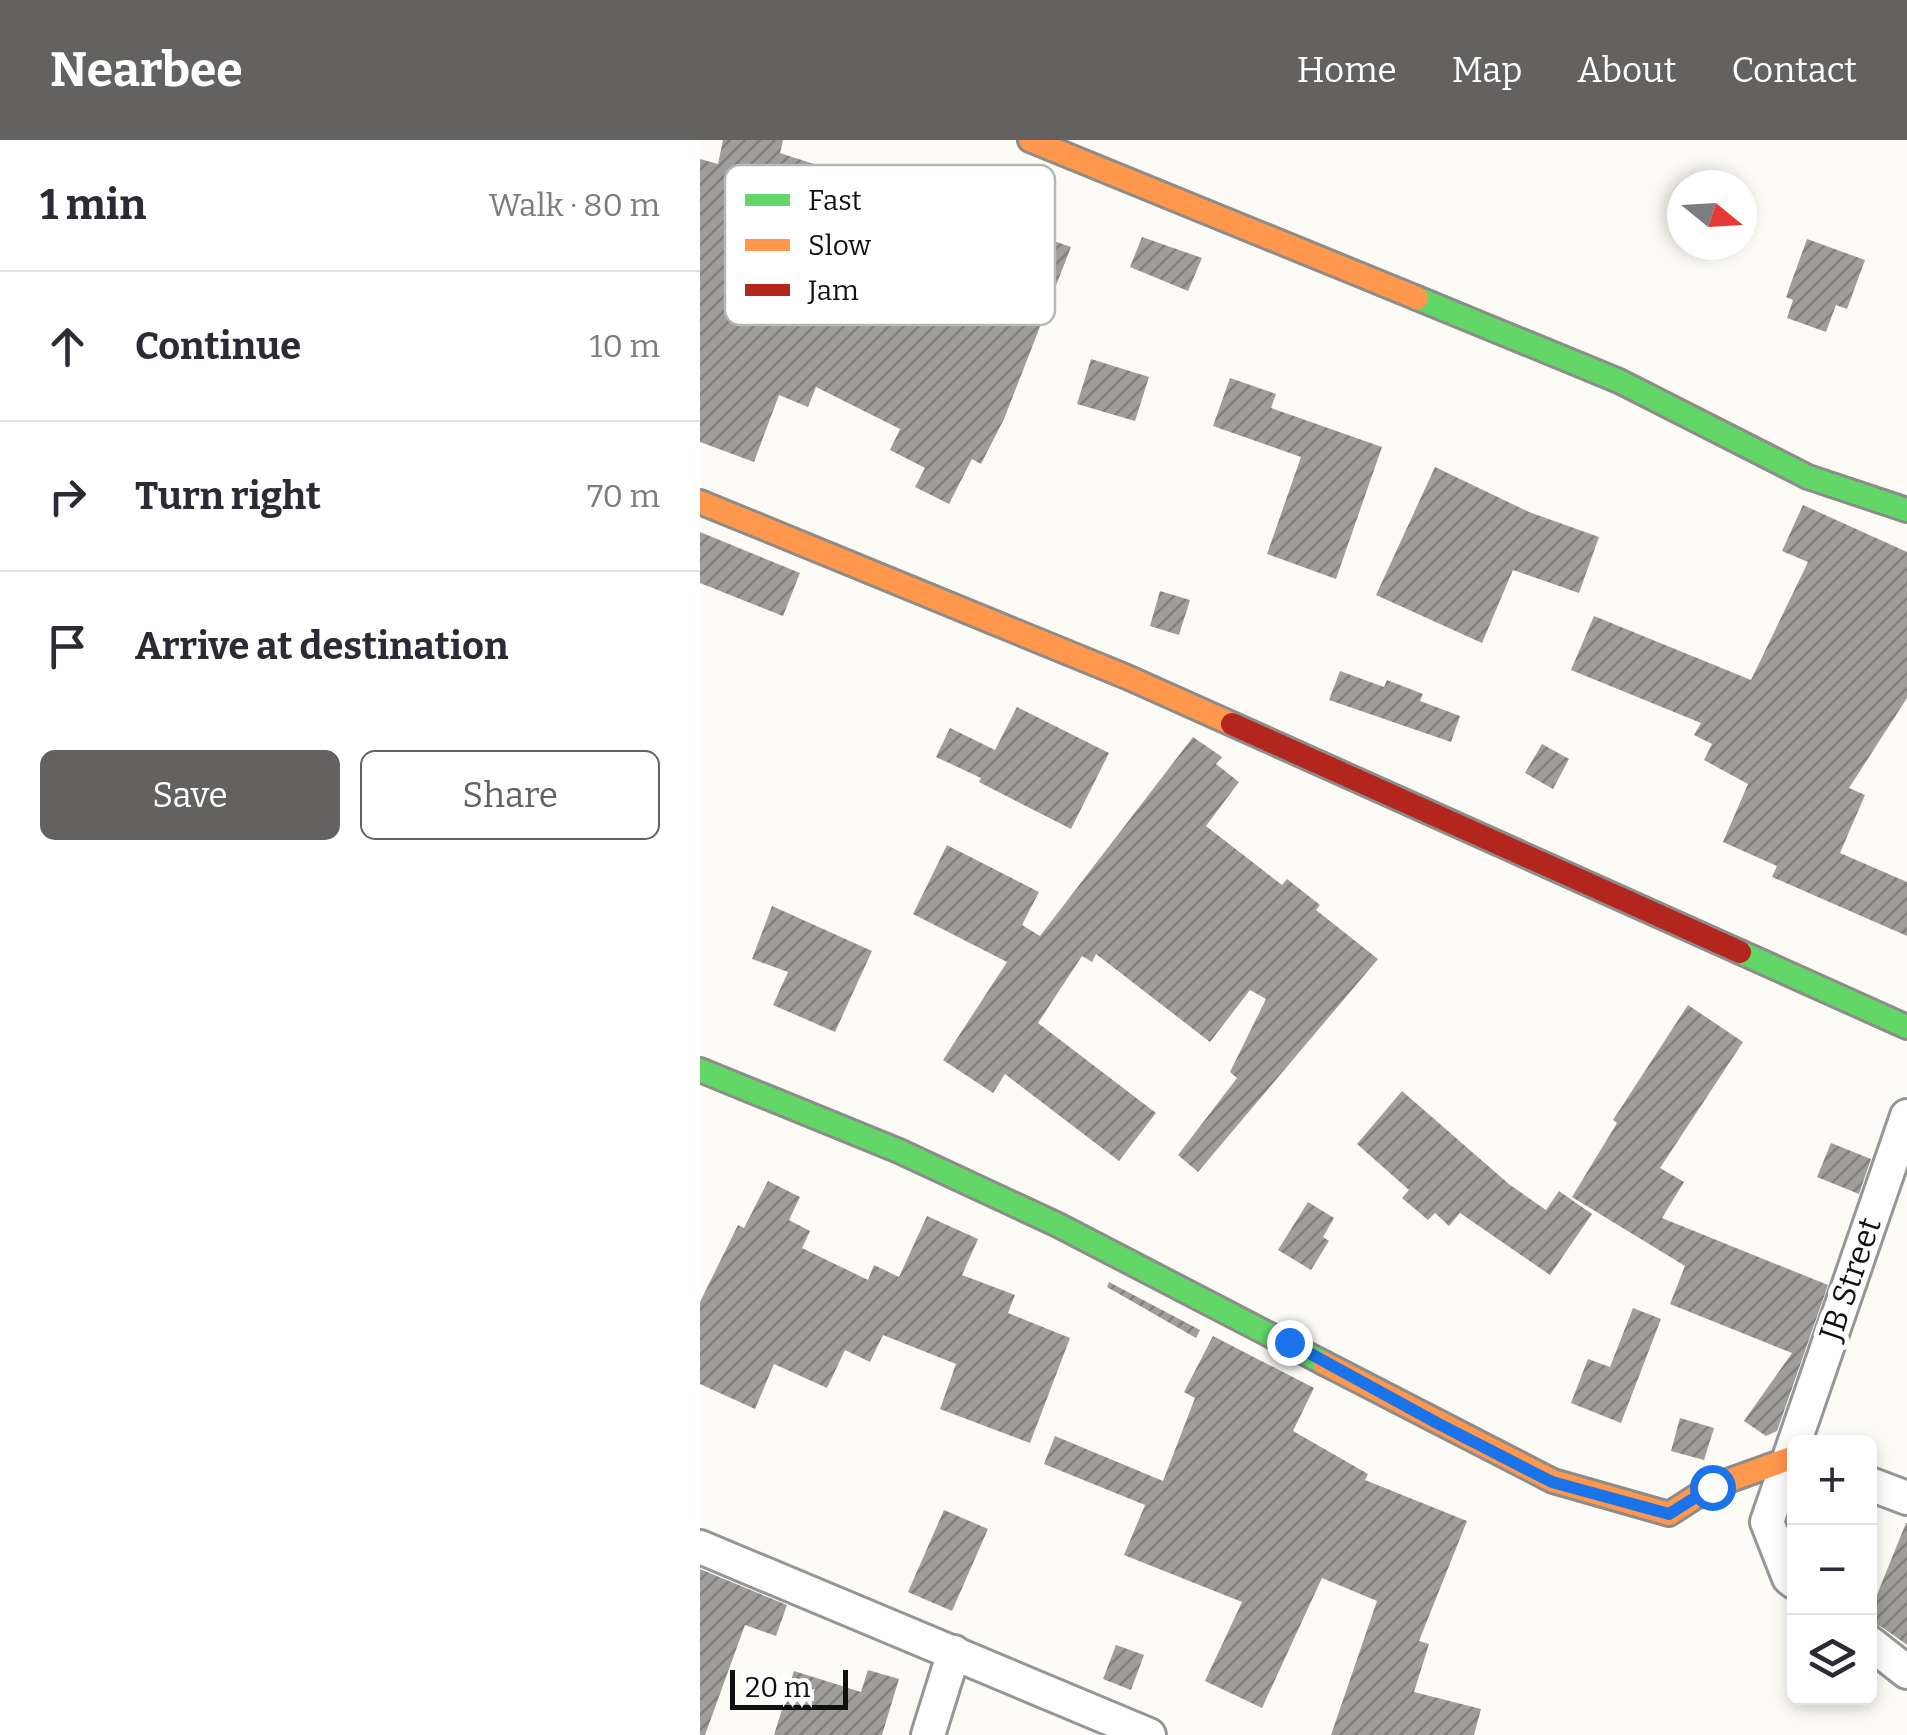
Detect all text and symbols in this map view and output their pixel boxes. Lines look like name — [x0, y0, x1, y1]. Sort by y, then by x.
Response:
text: Nearbee — [50, 41, 243, 99]
text: Home — [1297, 49, 1397, 91]
text: Map — [1452, 49, 1522, 91]
text: About — [1577, 49, 1676, 91]
text: Contact — [1731, 49, 1857, 91]
legend — [725, 165, 1055, 325]
north arrow — [1667, 170, 1757, 260]
text: 1 min — [40, 180, 146, 230]
text: Fast — [808, 184, 862, 217]
text: Walk · 80 m — [489, 186, 660, 224]
text: Slow — [808, 229, 871, 262]
text: Jam — [807, 274, 859, 307]
icon: ahead — [40, 319, 95, 374]
text: Continue — [135, 323, 301, 369]
text: 10 m — [590, 327, 660, 365]
icon: right — [40, 469, 95, 524]
text: Turn right — [135, 473, 321, 519]
text: 70 m — [587, 477, 660, 515]
icon: arrive — [40, 619, 95, 674]
text: Arrive at destination — [135, 623, 508, 669]
button: Save — [40, 750, 340, 840]
button: Share — [360, 750, 660, 840]
street label: JB Street — [1811, 1212, 1889, 1347]
route end — [1267, 1320, 1313, 1366]
map controls — [1787, 1435, 1877, 1705]
button: + — [1787, 1435, 1877, 1525]
route start — [1690, 1465, 1736, 1511]
button: − — [1787, 1525, 1877, 1615]
button: layers — [1787, 1615, 1877, 1705]
scale bar — [730, 1665, 848, 1710]
text: 20 m — [745, 1671, 811, 1704]

